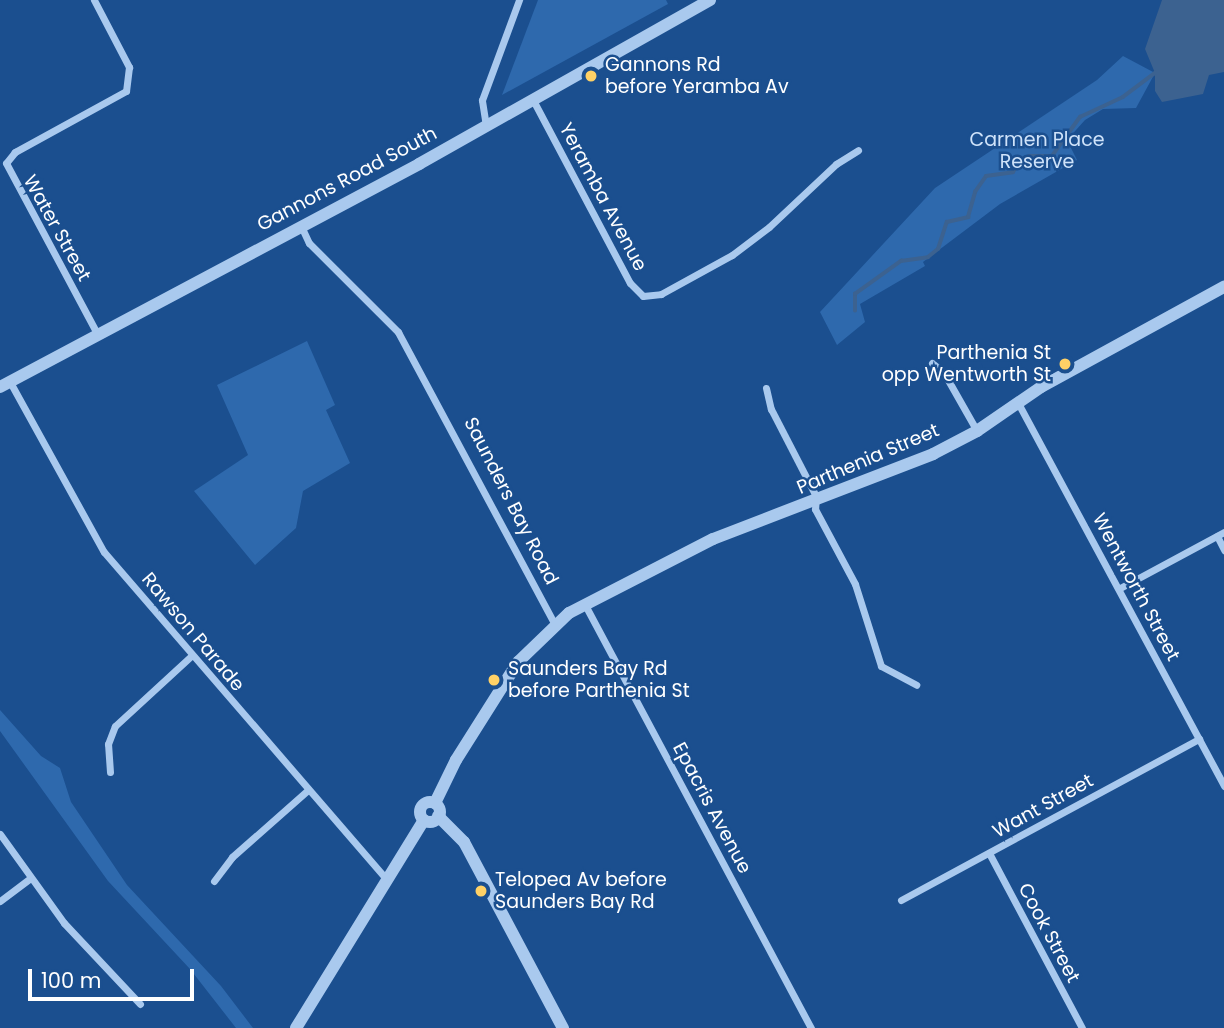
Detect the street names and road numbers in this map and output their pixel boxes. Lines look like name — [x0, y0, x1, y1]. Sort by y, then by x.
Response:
street label: Yeramba Avenue — [554, 119, 652, 275]
street label: Gannons Road South — [253, 122, 441, 236]
street label: Water Street — [18, 171, 96, 285]
street label: Saunders Bay Road — [459, 414, 563, 588]
street label: Parthenia Street — [794, 419, 942, 499]
street label: Wentworth Street — [1087, 509, 1185, 665]
street label: Rawson Parade — [137, 568, 249, 696]
street label: Epacris Avenue — [668, 739, 756, 877]
street label: Want Street — [989, 769, 1097, 843]
street label: Cook Street — [1013, 879, 1085, 987]

